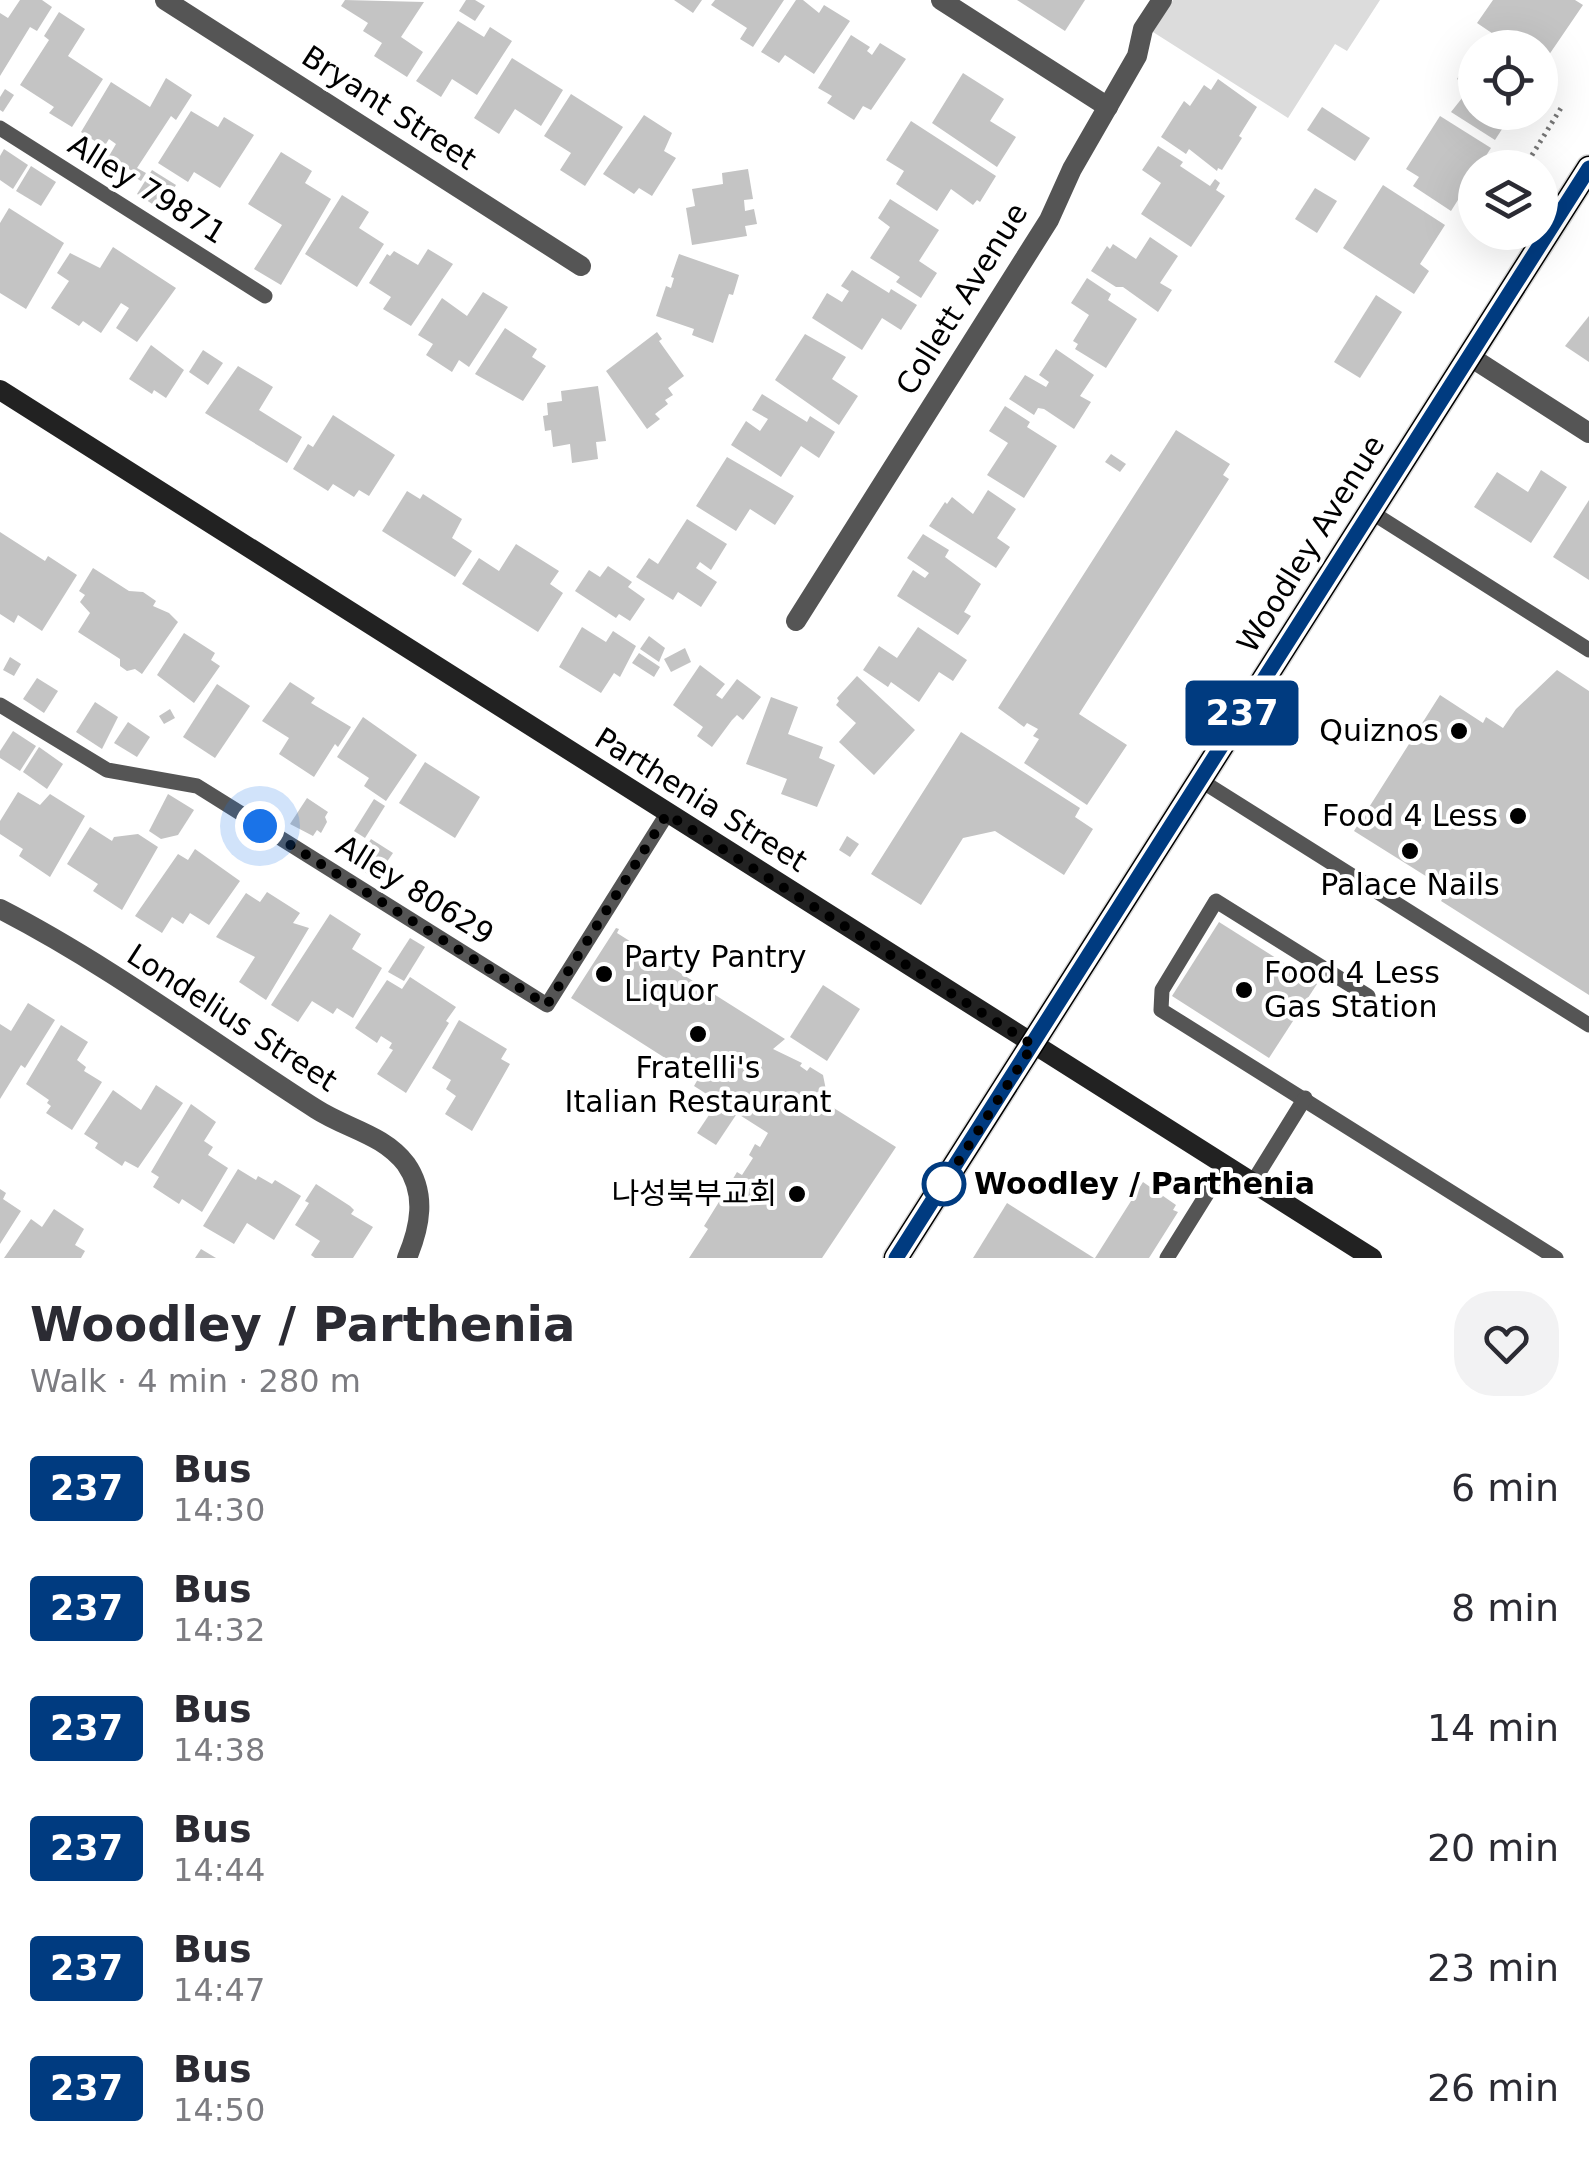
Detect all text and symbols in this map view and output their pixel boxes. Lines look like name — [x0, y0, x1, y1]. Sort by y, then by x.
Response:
map controls — [1458, 30, 1558, 250]
button: locate — [1458, 30, 1558, 130]
street label: Bryant Street — [296, 38, 483, 177]
street label: Alley 79871 — [62, 126, 232, 251]
button: layers — [1458, 150, 1558, 250]
street label: Collett Avenue — [889, 197, 1034, 401]
street label: Woodley Avenue — [1230, 429, 1391, 659]
line badge: 237 — [1184, 680, 1300, 746]
text: 237 — [1205, 693, 1279, 733]
place label: Quiznos — [1319, 713, 1439, 748]
street label: Parthenia Street — [589, 720, 814, 879]
marker: Quiznos — [1448, 720, 1470, 742]
place label: Food 4 Less — [1322, 798, 1498, 833]
your location — [235, 801, 285, 851]
marker: Food 4 Less — [1507, 805, 1529, 827]
street label: Alley 80629 — [330, 827, 500, 952]
marker: Palace Nails — [1399, 840, 1421, 862]
place label: Palace Nails — [1320, 867, 1500, 902]
street label: Londelius Street — [121, 937, 344, 1099]
place label: Party Pantry Liquor — [624, 939, 807, 1008]
place label: Food 4 Less Gas Station — [1264, 955, 1440, 1024]
marker: Party Pantry Liquor — [593, 963, 615, 985]
marker: Food 4 Less Gas Station — [1233, 979, 1255, 1001]
marker: Fratelli's Italian Restaurant — [687, 1023, 709, 1045]
place label: Fratelli's Italian Restaurant — [565, 1050, 832, 1119]
marker: Woodley / Parthenia — [923, 1163, 965, 1205]
place label: Woodley / Parthenia — [974, 1166, 1315, 1201]
place label: 나성북부교회 — [611, 1176, 777, 1211]
marker: 나성북부교회 — [786, 1183, 808, 1205]
button: heart — [1454, 1291, 1559, 1396]
text: Woodley / Parthenia — [30, 1296, 575, 1352]
text: Walk · 4 min · 280 m — [30, 1362, 361, 1400]
text: Bus — [173, 1447, 252, 1491]
text: 6 min — [1451, 1466, 1559, 1510]
text: 237 — [50, 1468, 123, 1508]
text: 14:30 — [173, 1491, 265, 1529]
text: Bus — [173, 1567, 252, 1611]
text: 8 min — [1451, 1586, 1559, 1630]
text: 237 — [50, 1588, 123, 1628]
text: 14:32 — [173, 1611, 265, 1649]
text: Bus — [173, 1687, 252, 1731]
text: 14 min — [1427, 1706, 1559, 1750]
text: 237 — [50, 1708, 123, 1748]
text: 14:38 — [173, 1731, 265, 1769]
text: Bus — [173, 1807, 252, 1851]
text: 20 min — [1427, 1826, 1559, 1870]
text: 237 — [50, 1828, 123, 1868]
text: 14:44 — [173, 1851, 265, 1889]
text: Bus — [173, 1927, 252, 1971]
text: 23 min — [1427, 1946, 1559, 1990]
text: 237 — [50, 1948, 123, 1988]
text: 14:47 — [173, 1971, 265, 2009]
text: Bus — [173, 2047, 252, 2091]
text: 26 min — [1427, 2066, 1559, 2110]
text: 237 — [50, 2068, 123, 2108]
text: 14:50 — [173, 2091, 265, 2129]

